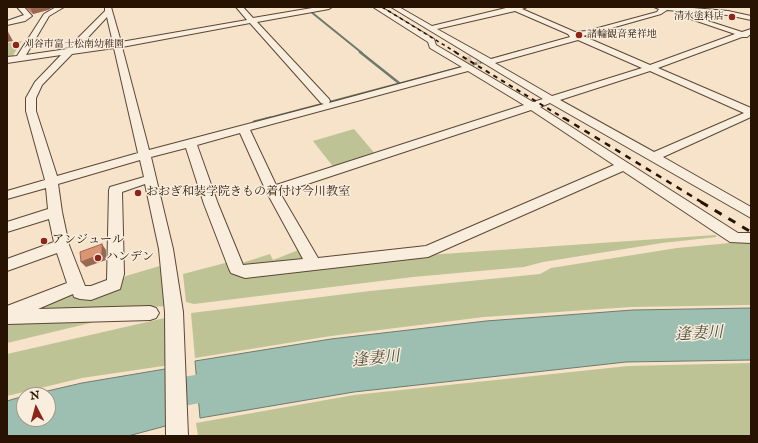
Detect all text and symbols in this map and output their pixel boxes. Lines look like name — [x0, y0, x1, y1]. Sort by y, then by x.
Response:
place label: 清水塗料店 — [674, 11, 724, 23]
marker: 清水塗料店 — [727, 12, 737, 22]
place label: 諸輪観音発祥地 — [587, 29, 657, 41]
marker: 諸輪観音発祥地 — [574, 30, 584, 40]
place label: 刈谷市富士松南幼稚園 — [24, 39, 124, 51]
marker: 刈谷市富士松南幼稚園 — [11, 40, 21, 50]
place label: おおぎ和装学院きもの着付け今川教室 — [146, 186, 350, 200]
marker: おおぎ和装学院きもの着付け今川教室 — [133, 188, 143, 198]
place label: アンジュール — [52, 234, 124, 248]
marker: アンジュール — [39, 236, 49, 246]
place label: ハンデン — [106, 251, 154, 265]
marker: ハンデン — [93, 253, 103, 263]
water label: 逢妻川 — [675, 324, 723, 346]
water label: 逢妻川 — [351, 348, 401, 372]
north arrow — [16, 387, 56, 427]
text: N — [29, 389, 40, 404]

